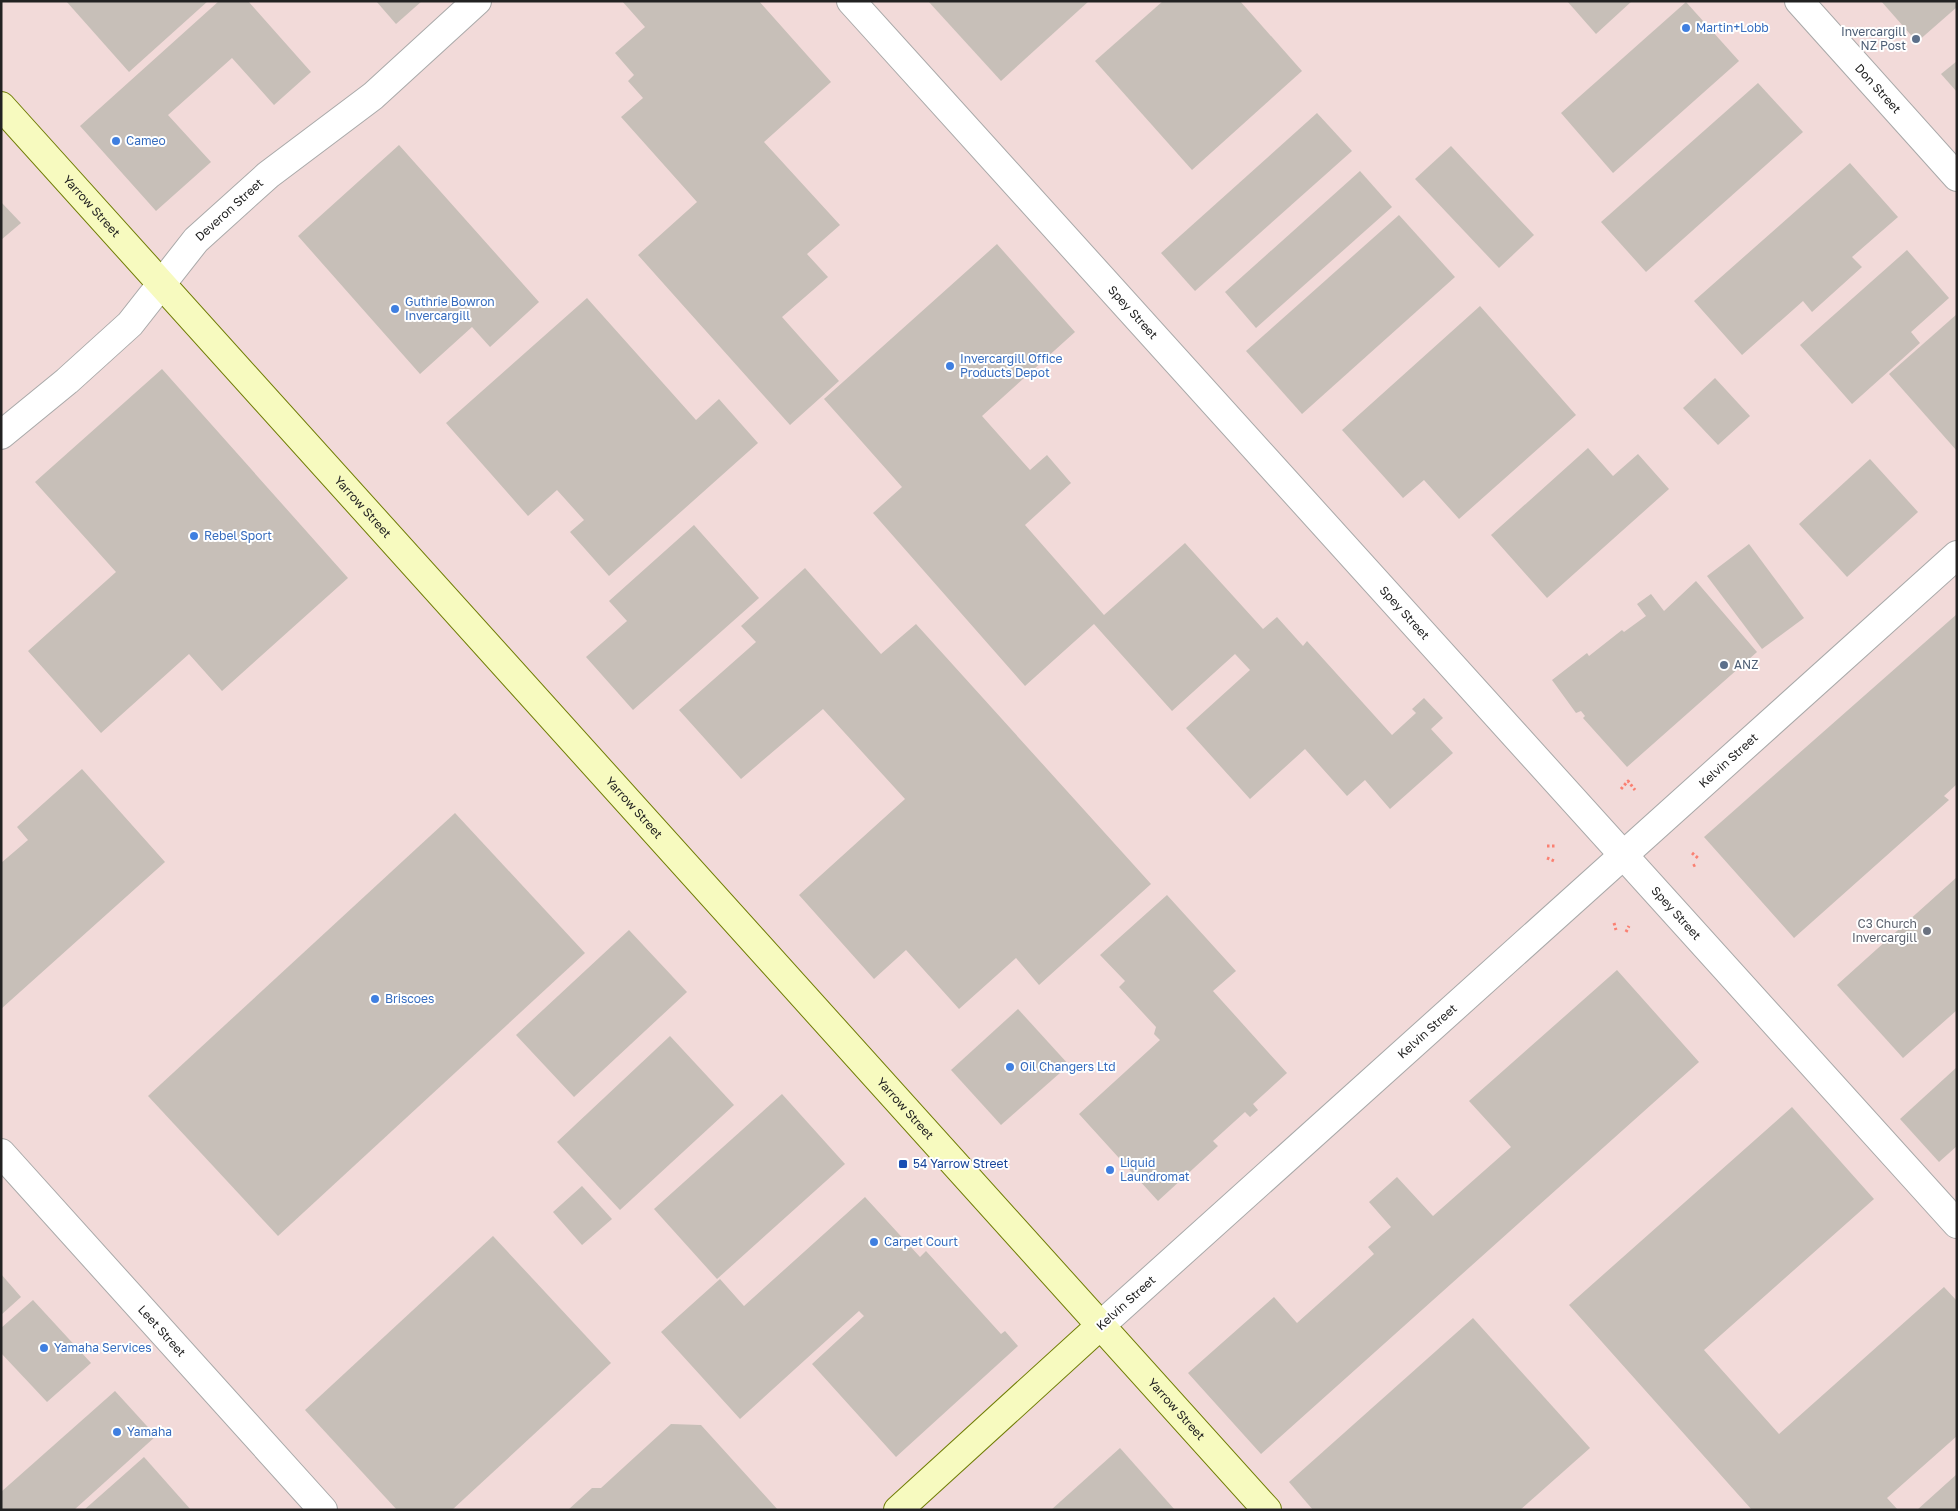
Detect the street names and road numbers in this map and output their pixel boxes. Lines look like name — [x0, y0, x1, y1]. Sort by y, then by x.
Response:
street label: Don Street — [1852, 61, 1904, 117]
street label: Yarrow Street — [60, 172, 124, 240]
street label: Deveron Street — [192, 175, 266, 244]
street label: Spey Street — [1105, 282, 1161, 342]
street label: Yarrow Street — [331, 473, 395, 541]
street label: Spey Street — [1377, 583, 1433, 643]
street label: Kelvin Street — [1695, 730, 1761, 791]
street label: Yarrow Street — [602, 773, 666, 842]
street label: Spey Street — [1648, 883, 1705, 943]
street label: Kelvin Street — [1394, 1000, 1460, 1062]
street label: Yarrow Street — [874, 1074, 937, 1142]
street label: Kelvin Street — [1093, 1272, 1158, 1333]
street label: Leet Street — [135, 1302, 189, 1360]
street label: Yarrow Street — [1145, 1375, 1209, 1443]

